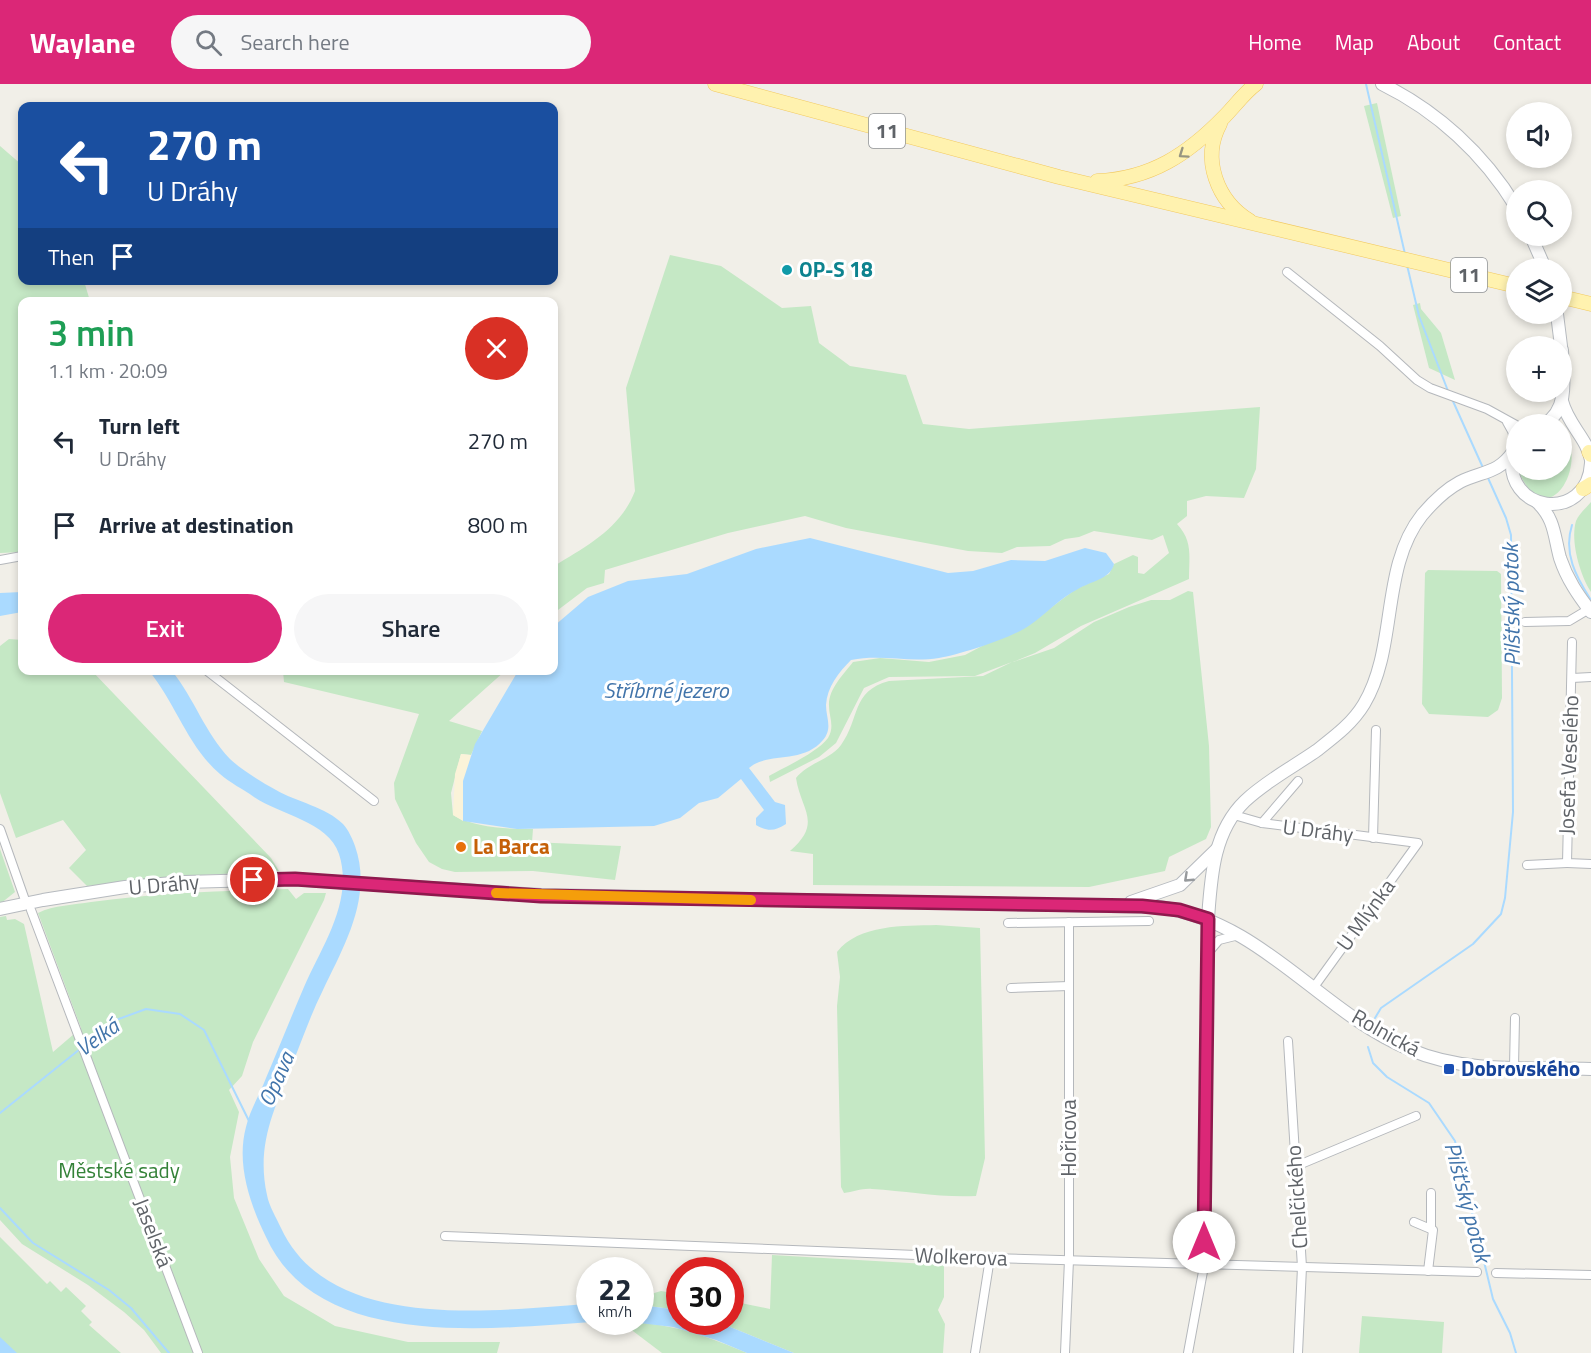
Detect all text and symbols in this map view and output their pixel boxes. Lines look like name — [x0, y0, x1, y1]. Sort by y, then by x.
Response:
search box — [171, 15, 591, 69]
text: Waylane — [30, 21, 135, 64]
text: Search here — [240, 25, 350, 59]
icon: search — [192, 26, 225, 59]
text: Home — [1248, 26, 1302, 58]
text: Map — [1335, 26, 1374, 58]
text: About — [1407, 26, 1460, 58]
text: Contact — [1493, 26, 1561, 58]
map controls — [1506, 102, 1572, 480]
button: sound — [1506, 102, 1572, 168]
text: 270 m — [147, 112, 262, 176]
road number: 11 — [869, 114, 905, 148]
icon: left — [48, 126, 126, 204]
one-way arrow — [1179, 147, 1190, 158]
text: U Dráhy — [147, 170, 238, 211]
button: search — [1506, 180, 1572, 246]
text: Then — [48, 240, 94, 274]
icon: arrive — [106, 240, 139, 273]
place label: OP-S 18 — [799, 253, 873, 285]
road number: 11 — [1451, 258, 1487, 292]
button: layers — [1506, 258, 1572, 324]
marker: OP-S 18 — [780, 263, 794, 277]
text: 3 min — [48, 305, 135, 360]
button: close — [465, 317, 528, 380]
button: + — [1506, 336, 1572, 402]
text: 1.1 km · 20:09 — [48, 355, 168, 386]
text: Turn left — [99, 409, 180, 443]
button: − — [1506, 414, 1572, 480]
text: 270 m — [468, 424, 528, 458]
icon: left — [48, 425, 81, 458]
text: U Dráhy — [99, 443, 166, 474]
text: Arrive at destination — [99, 508, 294, 542]
text: 800 m — [468, 508, 528, 542]
icon: arrive — [48, 509, 81, 542]
water label: Pilšťský potok — [1493, 541, 1529, 667]
button: Exit — [48, 594, 282, 663]
button: Share — [294, 594, 528, 663]
water label: Stříbrné jezero — [603, 673, 730, 707]
street label: Josefa Veselého — [1550, 695, 1586, 835]
street label: U Dráhy — [1281, 810, 1355, 850]
place label: La Barca — [473, 830, 550, 862]
marker: La Barca — [454, 840, 468, 854]
pin — [227, 854, 278, 905]
icon: arrive — [236, 863, 269, 896]
street label: U Dráhy — [127, 865, 201, 903]
one-way arrow — [1184, 870, 1195, 881]
street label: U Mlýnka — [1328, 871, 1403, 957]
street label: Rolnická — [1346, 1000, 1427, 1064]
water label: Velká — [68, 1008, 127, 1064]
water label: Opava — [249, 1044, 304, 1112]
place label: Dobrovského — [1461, 1052, 1580, 1084]
marker: Dobrovského — [1442, 1062, 1456, 1076]
street label: Hořicova — [1052, 1099, 1084, 1177]
water label: Pilšťský potok — [1436, 1138, 1501, 1268]
street label: Chelčického — [1276, 1144, 1316, 1250]
park label: Městské sady — [58, 1154, 180, 1186]
street label: Jaselská — [126, 1193, 182, 1272]
position arrow — [1172, 1210, 1236, 1274]
street label: Wolkerova — [914, 1238, 1008, 1274]
speed limit sign: 30 — [666, 1257, 744, 1335]
text: 22 — [598, 1266, 632, 1312]
text: km/h — [598, 1300, 632, 1323]

